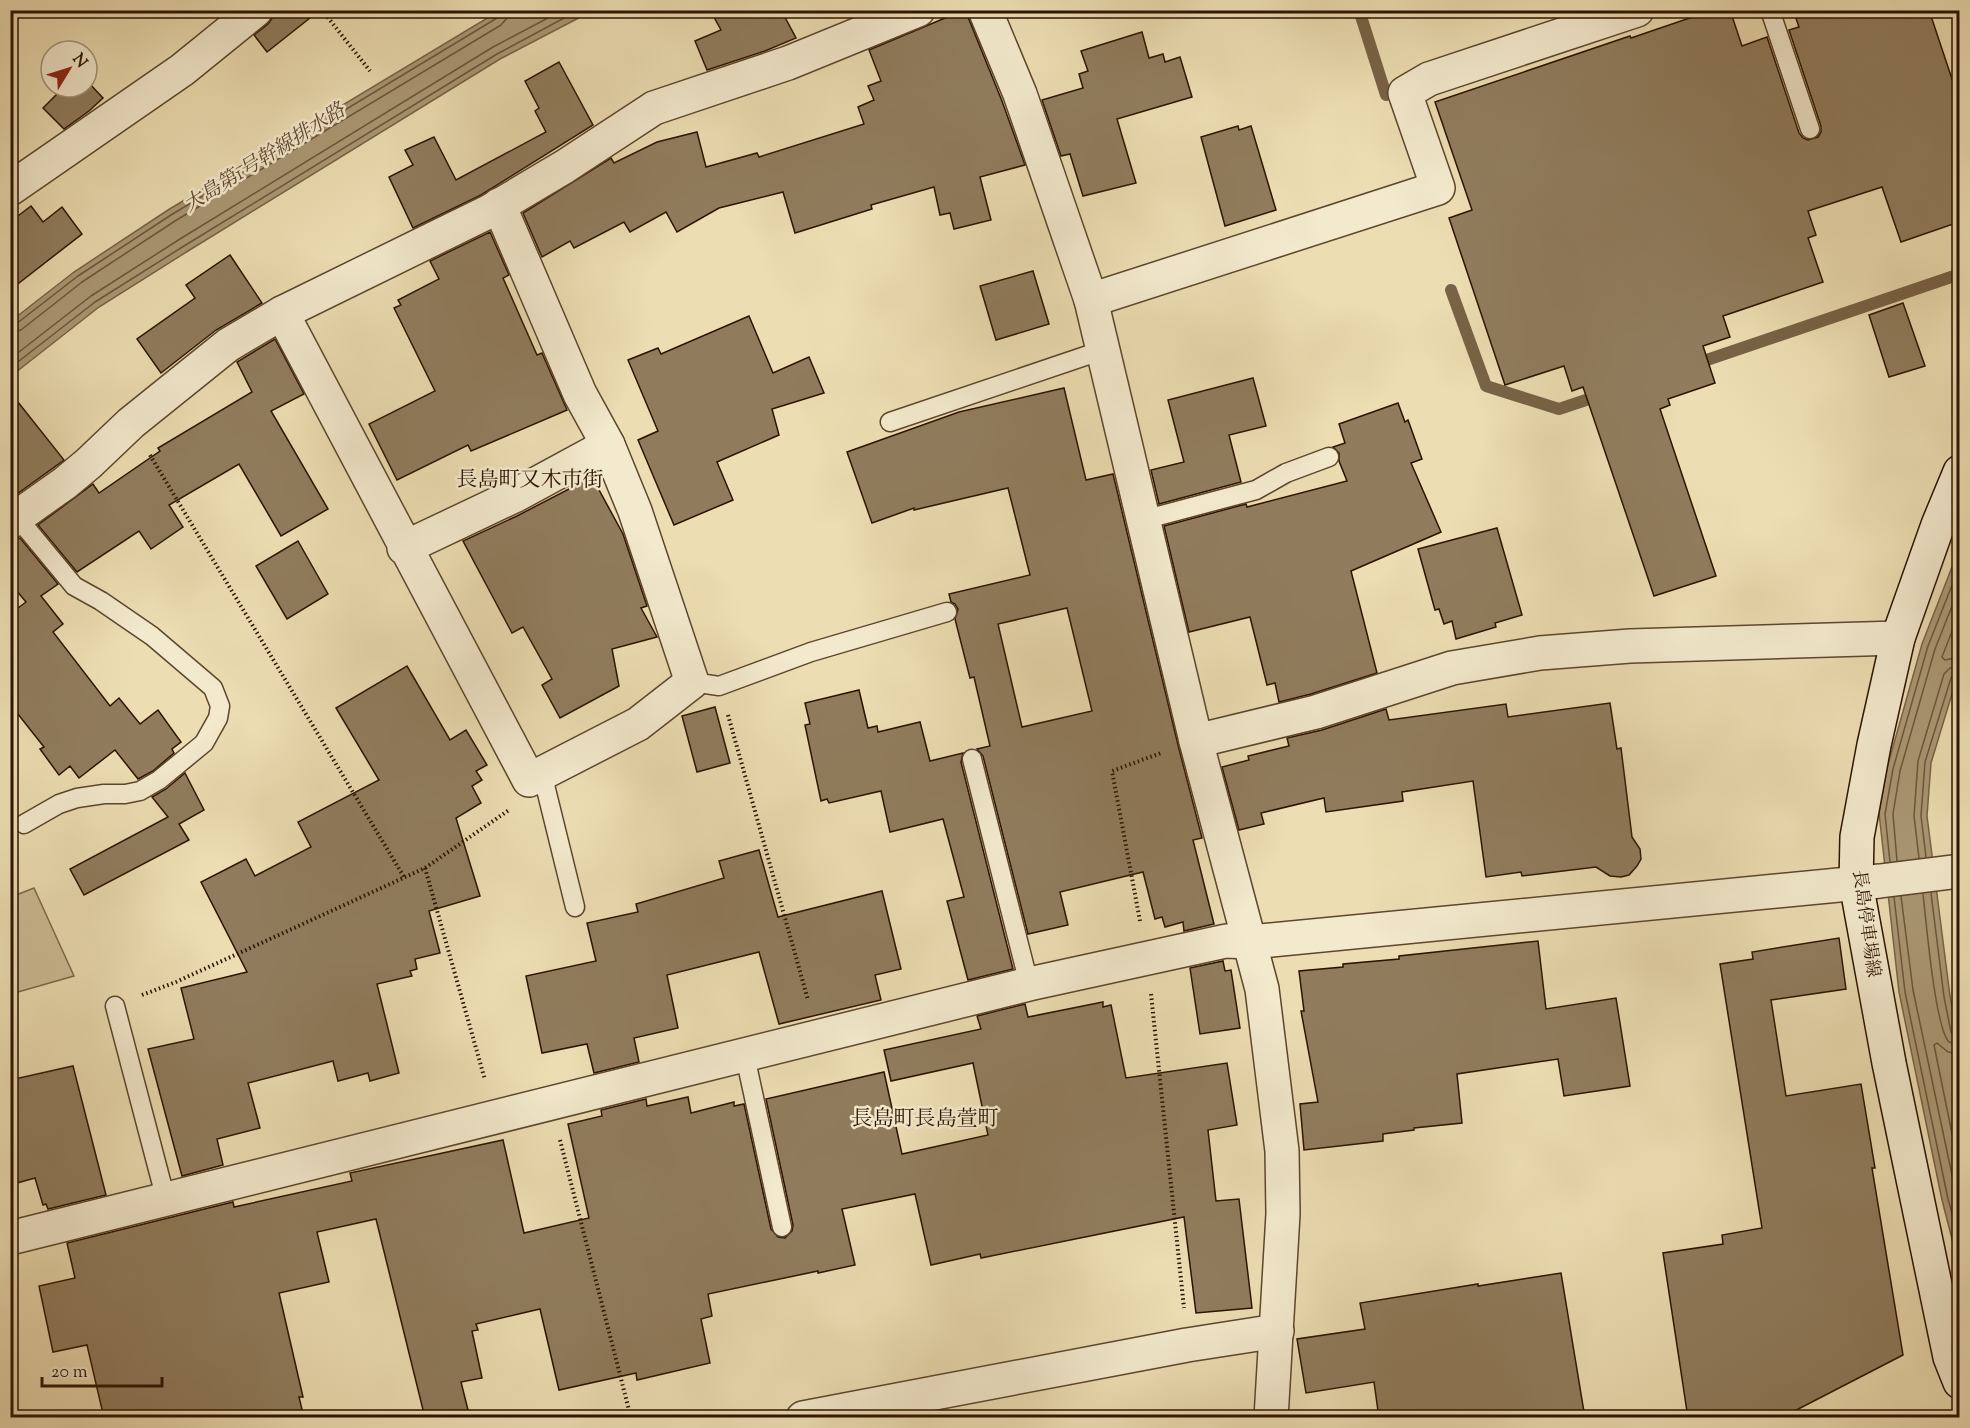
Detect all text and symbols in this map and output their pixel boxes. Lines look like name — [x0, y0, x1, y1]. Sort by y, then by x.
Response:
north arrow — [39, 39, 99, 99]
text: N — [66, 49, 92, 74]
water label: 大島第1号幹線排水路 — [178, 96, 353, 221]
district label: 長島町又木市街 — [457, 466, 604, 496]
street label: 長島停車場線 — [1845, 869, 1885, 979]
district label: 長島町長島萱町 — [852, 1105, 999, 1135]
scale bar — [42, 1350, 162, 1388]
text: 20 m — [51, 1360, 88, 1386]

